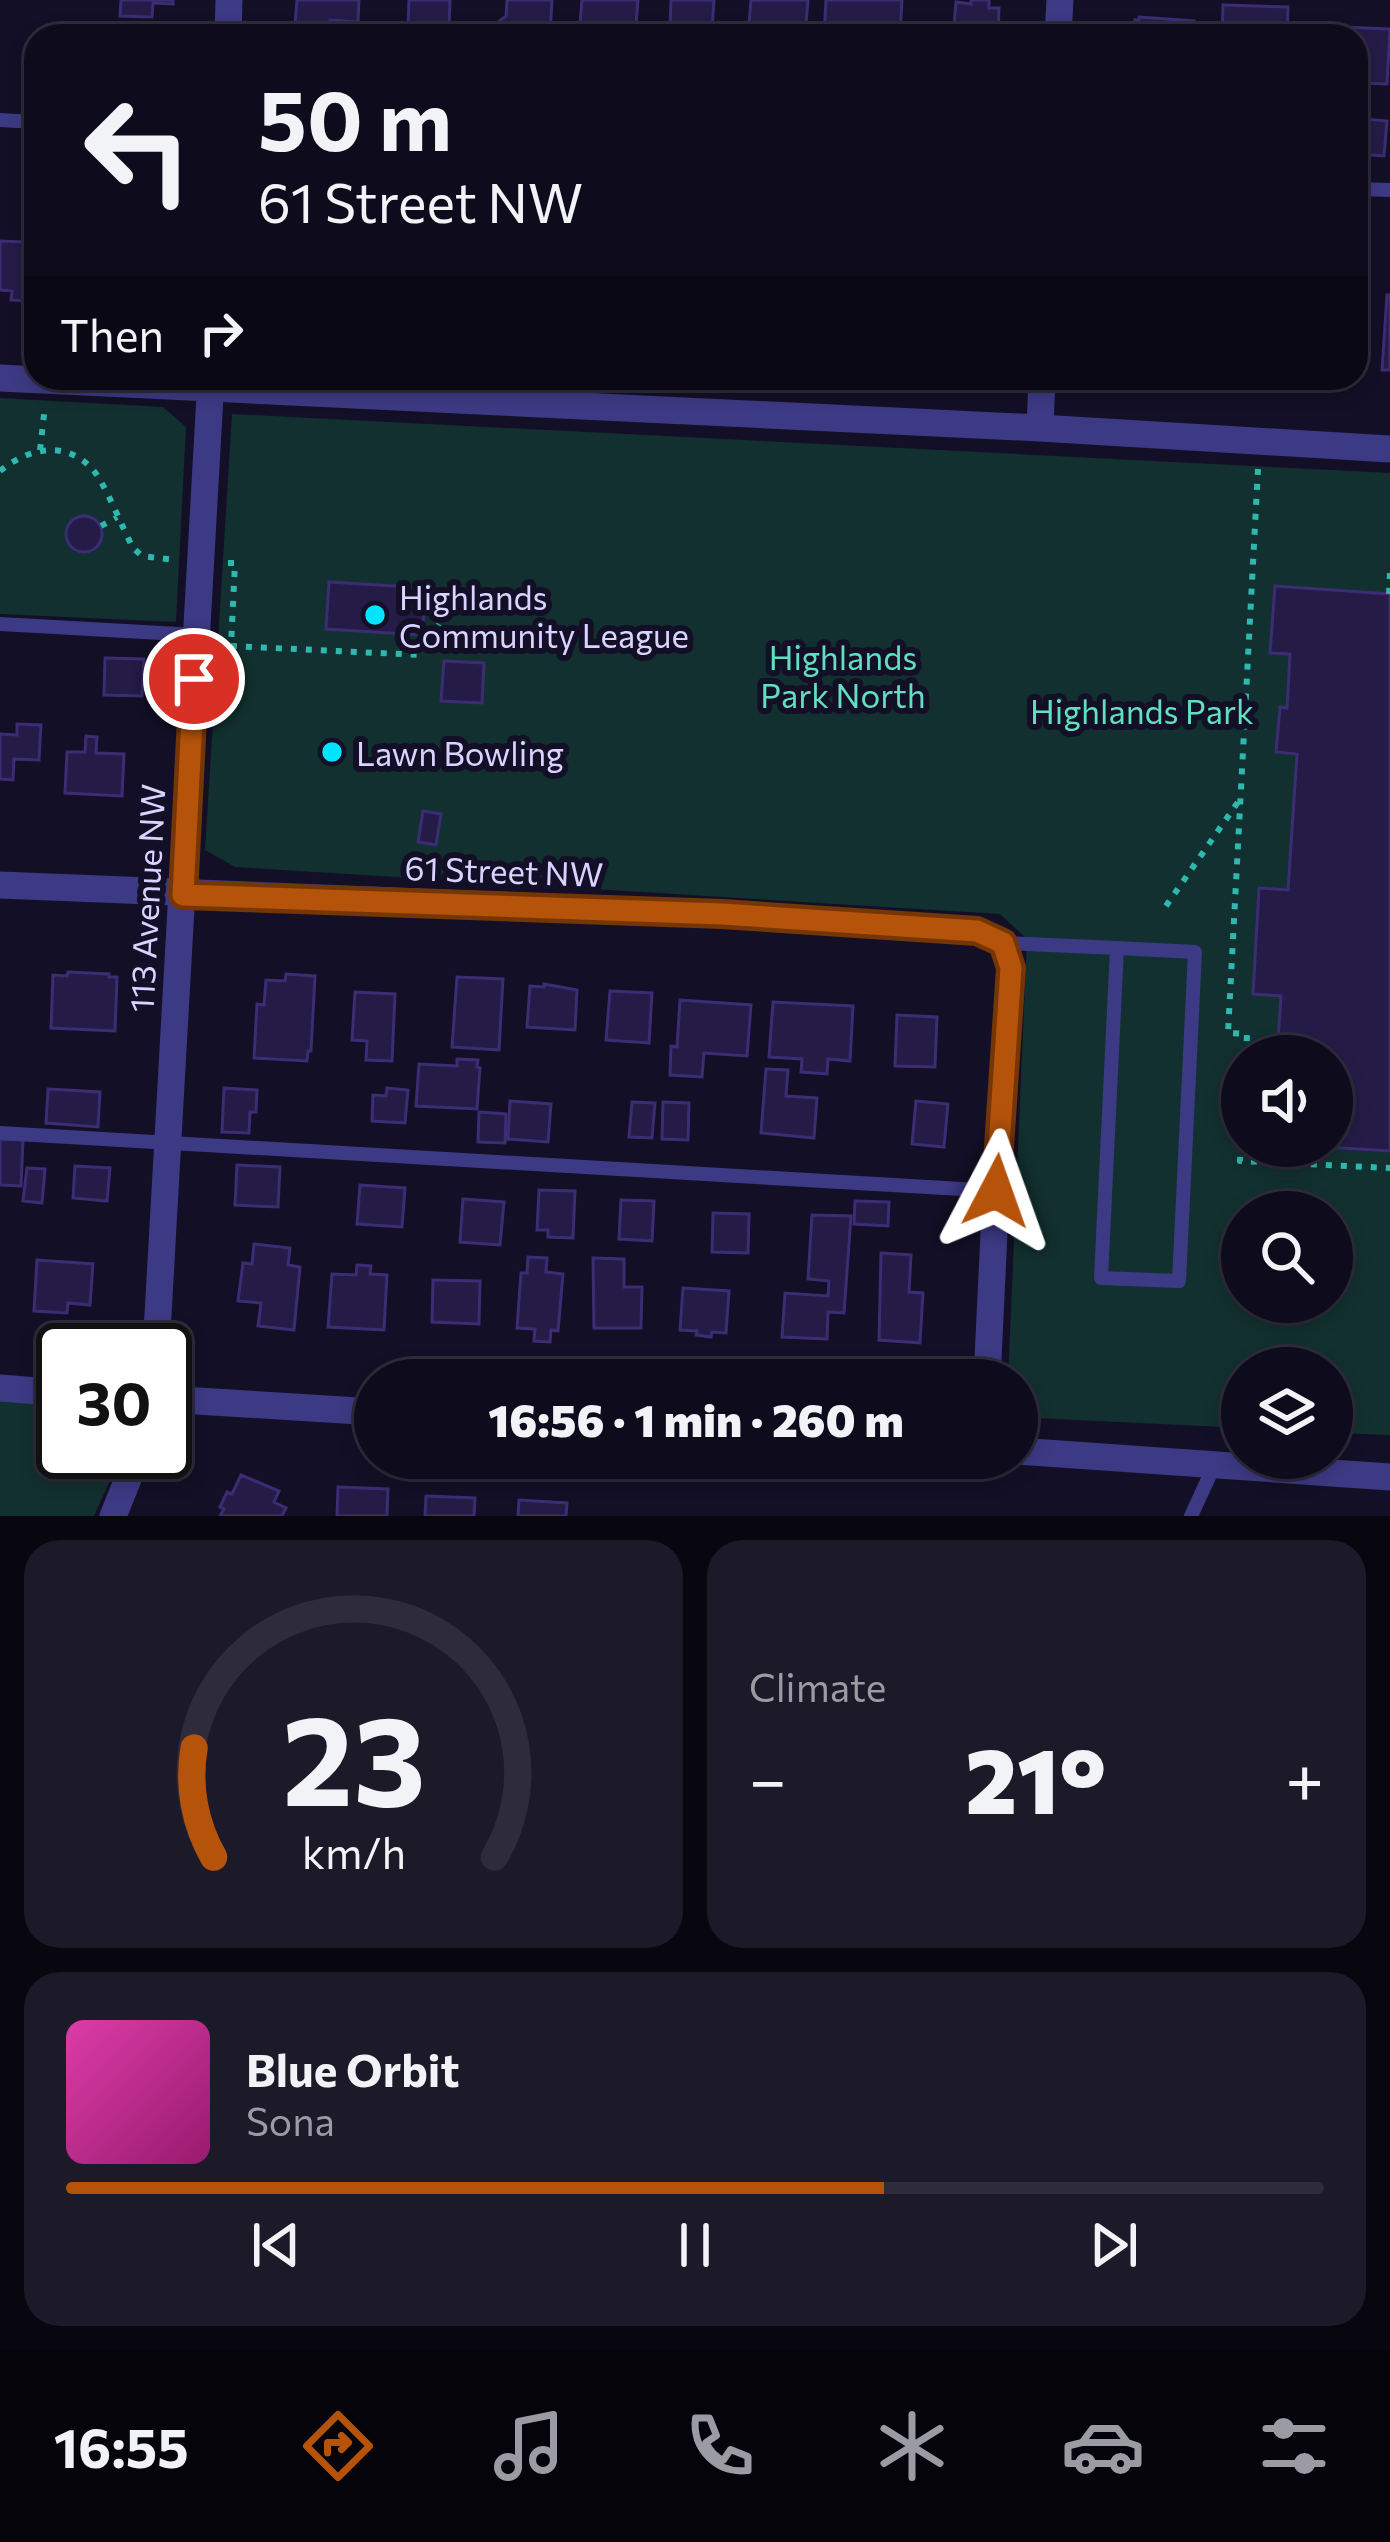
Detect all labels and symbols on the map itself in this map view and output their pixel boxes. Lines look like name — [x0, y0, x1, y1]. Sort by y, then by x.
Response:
place label: Highlands Community League — [399, 576, 689, 655]
marker: Highlands Community League — [362, 602, 388, 628]
pin — [143, 628, 245, 730]
park label: Highlands Park North — [760, 636, 926, 715]
park label: Highlands Park — [1030, 690, 1254, 731]
place label: Lawn Bowling — [356, 732, 564, 773]
marker: Lawn Bowling — [319, 739, 345, 765]
street label: 113 Avenue NW — [120, 783, 172, 1013]
street label: 61 Street NW — [404, 846, 604, 894]
position arrow — [933, 1128, 1059, 1254]
speed limit sign: 30 — [36, 1323, 192, 1479]

